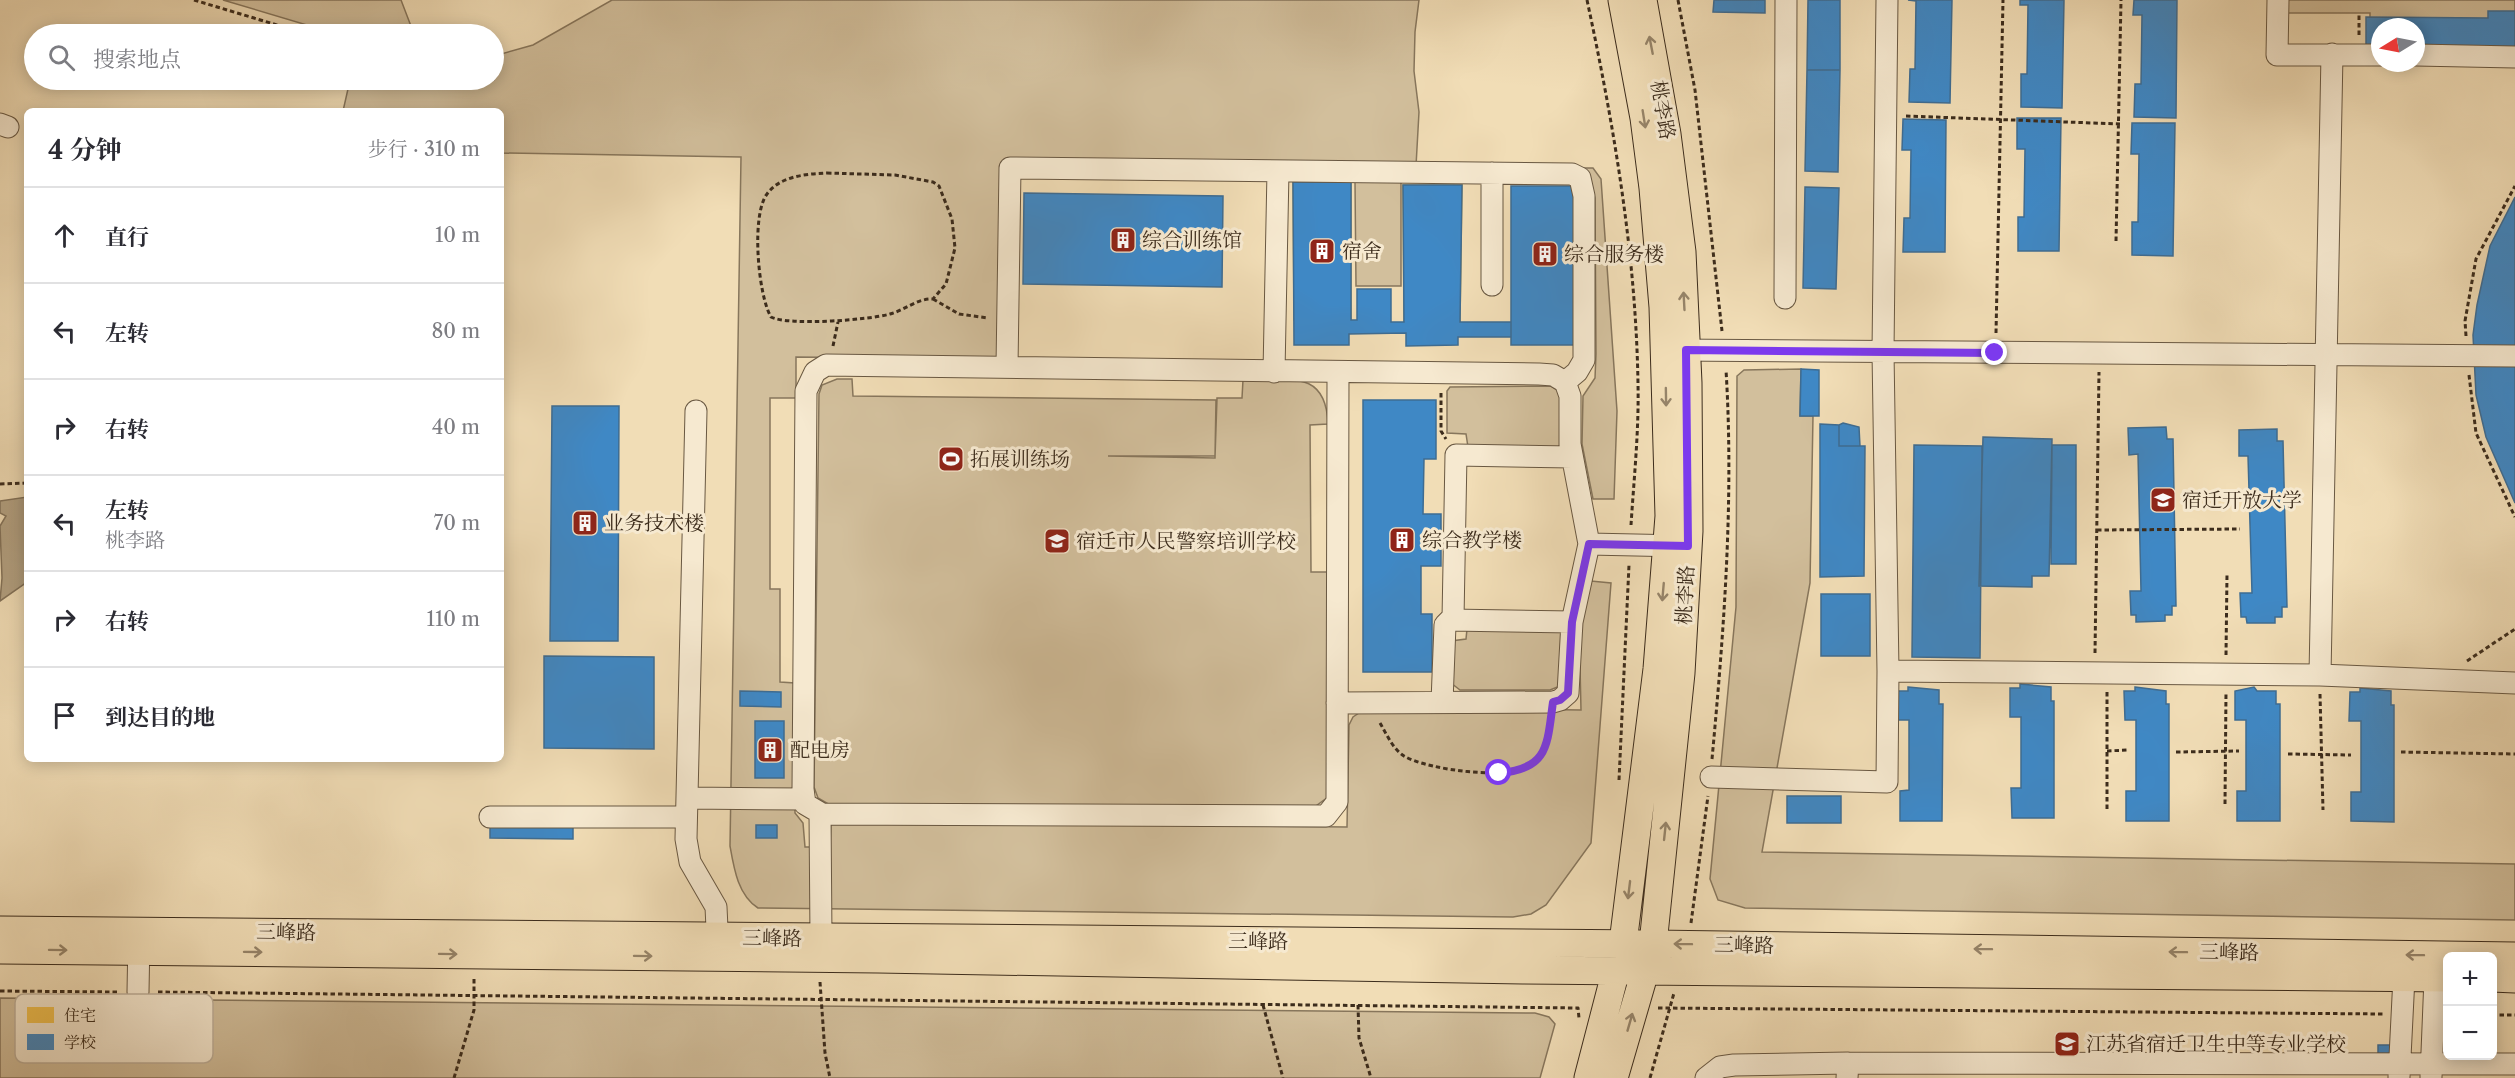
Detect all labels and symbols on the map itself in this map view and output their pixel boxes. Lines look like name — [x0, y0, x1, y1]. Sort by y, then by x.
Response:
north arrow — [2371, 18, 2425, 72]
one-way arrow — [1645, 36, 1656, 56]
street label: 桃李路 — [1646, 78, 1680, 142]
one-way arrow — [1639, 109, 1650, 129]
building icon: 综合训练馆 — [1108, 225, 1138, 255]
place label: 综合训练馆 — [1142, 228, 1242, 252]
building icon: 宿舍 — [1307, 236, 1337, 266]
place label: 宿舍 — [1342, 239, 1382, 263]
building icon: 综合服务楼 — [1530, 239, 1560, 269]
place label: 综合服务楼 — [1564, 242, 1664, 266]
one-way arrow — [1679, 291, 1690, 311]
route end — [1981, 339, 2007, 365]
one-way arrow — [1661, 387, 1672, 407]
sports icon: 拓展训练场 — [936, 444, 966, 474]
place label: 拓展训练场 — [970, 447, 1070, 471]
school or university icon: 宿迁开放大学 — [2148, 485, 2178, 515]
place label: 宿迁开放大学 — [2182, 488, 2302, 512]
building icon: 业务技术楼 — [570, 508, 600, 538]
place label: 业务技术楼 — [604, 511, 704, 535]
building icon: 综合教学楼 — [1387, 525, 1417, 555]
school or university icon: 宿迁市人民警察培训学校 — [1042, 526, 1072, 556]
place label: 综合教学楼 — [1422, 528, 1522, 552]
place label: 宿迁市人民警察培训学校 — [1076, 529, 1296, 553]
street label: 桃李路 — [1671, 564, 1699, 626]
one-way arrow — [1658, 582, 1669, 602]
building icon: 配电房 — [755, 735, 785, 765]
place label: 配电房 — [790, 738, 850, 762]
route start — [1485, 759, 1511, 785]
one-way arrow — [1660, 821, 1671, 841]
one-way arrow — [1624, 880, 1635, 900]
street label: 三峰路 — [256, 919, 316, 945]
street label: 三峰路 — [742, 925, 802, 951]
street label: 三峰路 — [1228, 929, 1288, 953]
street label: 三峰路 — [1714, 932, 1774, 958]
one-way arrow — [1673, 938, 1693, 950]
street label: 三峰路 — [2199, 939, 2259, 965]
one-way arrow — [1973, 943, 1993, 954]
one-way arrow — [48, 944, 68, 956]
one-way arrow — [243, 946, 263, 958]
one-way arrow — [2168, 946, 2188, 957]
one-way arrow — [438, 948, 458, 960]
one-way arrow — [2405, 949, 2425, 961]
one-way arrow — [633, 950, 653, 962]
legend — [15, 994, 213, 1063]
text: 住宅 — [64, 1005, 96, 1025]
one-way arrow — [1625, 1013, 1636, 1032]
school or university icon: 江苏省宿迁卫生中等专业学校 — [2052, 1029, 2082, 1059]
text: 学校 — [64, 1032, 96, 1052]
place label: 江苏省宿迁卫生中等专业学校 — [2086, 1032, 2346, 1056]

